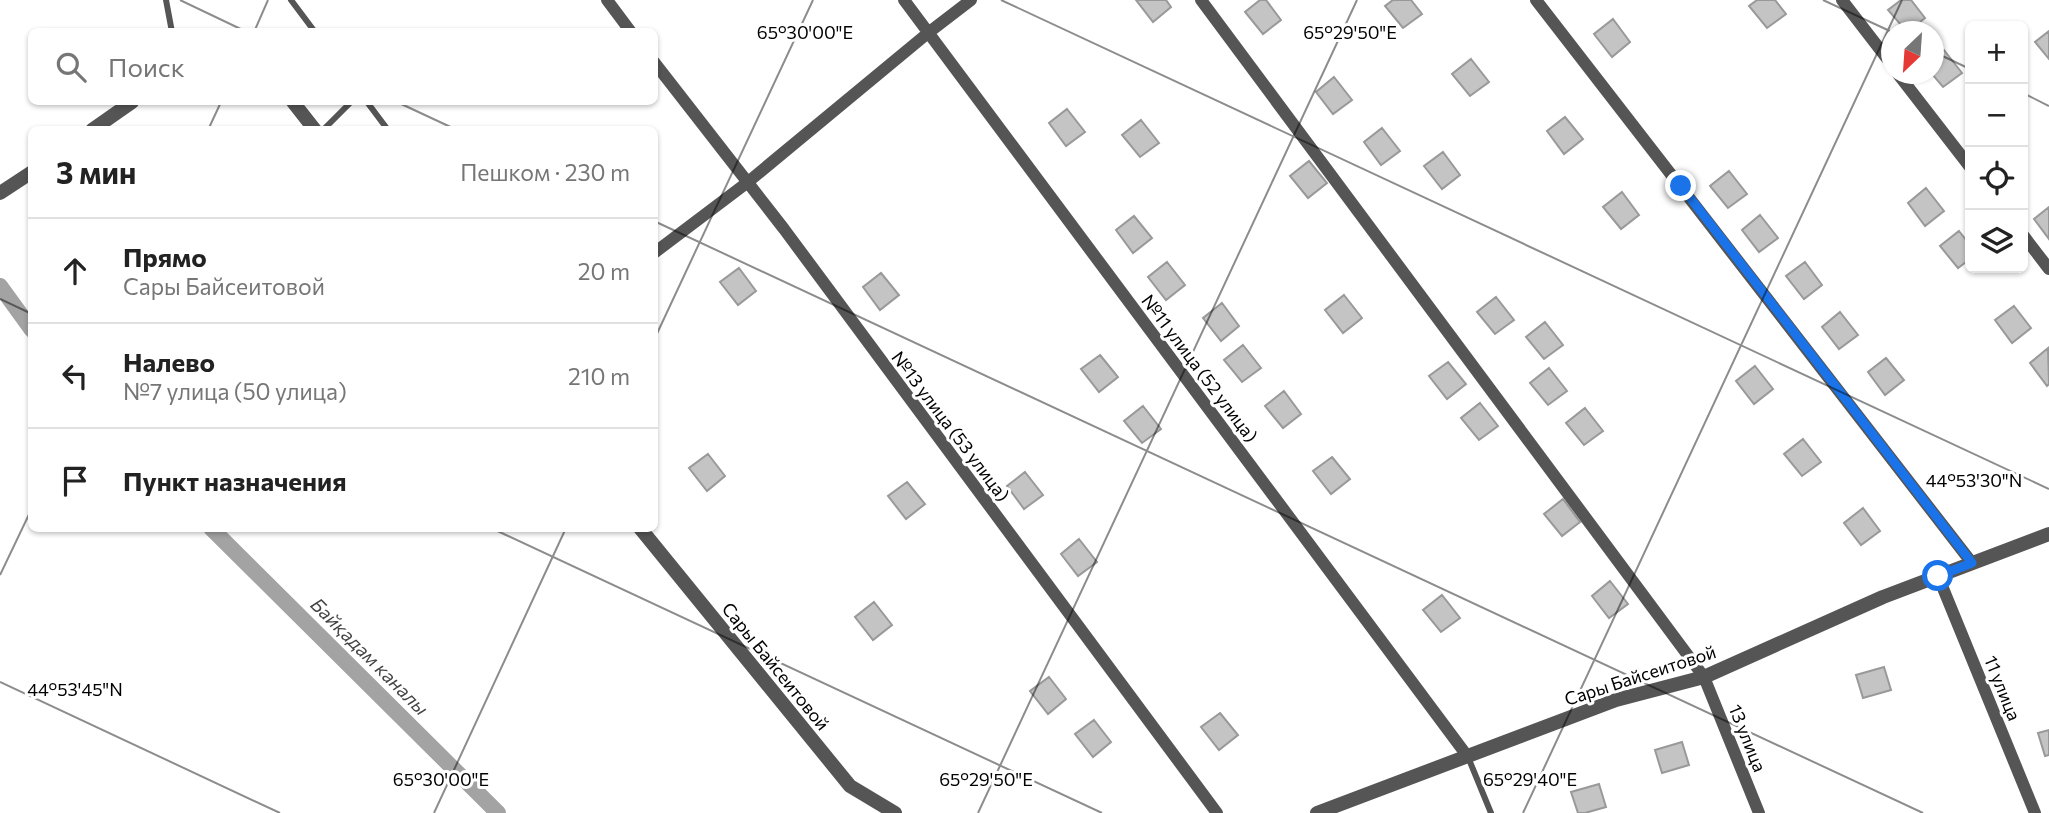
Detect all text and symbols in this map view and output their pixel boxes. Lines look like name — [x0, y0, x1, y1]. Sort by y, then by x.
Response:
text: 65°30'00"E — [757, 21, 853, 43]
text: 65°29'50"E — [1303, 21, 1397, 43]
north arrow — [1881, 21, 1944, 84]
map controls — [1965, 21, 2028, 273]
button: + — [1965, 21, 2028, 84]
search box — [28, 28, 658, 105]
icon: search — [52, 48, 90, 86]
text: Поиск — [108, 51, 185, 82]
button: − — [1965, 84, 2028, 147]
button: locate — [1965, 147, 2028, 210]
text: 3 мин — [56, 153, 136, 190]
text: Пешком · 230 m — [460, 158, 630, 186]
route end — [1665, 170, 1696, 201]
button: layers — [1965, 210, 2028, 273]
text: Прямо — [123, 241, 207, 272]
icon: ahead — [56, 252, 94, 290]
text: 20 m — [578, 257, 630, 285]
text: Сары Байсеитовой — [123, 272, 325, 300]
street label: №11 улица (52 улица) — [1137, 290, 1263, 446]
text: Налево — [123, 346, 215, 377]
street label: №13 улица (53 улица) — [887, 347, 1015, 505]
icon: left — [56, 357, 94, 395]
text: 210 m — [568, 362, 630, 390]
text: №7 улица (50 улица) — [123, 377, 347, 405]
icon: arrive — [56, 462, 94, 500]
text: Пункт назначения — [123, 465, 347, 496]
text: 44°53'30"N — [1926, 469, 2022, 491]
route start — [1922, 560, 1953, 591]
water label: Байқадам каналы — [306, 592, 434, 720]
street label: Сары Байсеитовой — [718, 598, 834, 734]
street label: Сары Байсеитовой — [1561, 640, 1719, 710]
street label: 11 улица — [1980, 652, 2026, 724]
text: 44°53'45"N — [27, 678, 123, 700]
street label: 13 улица — [1725, 701, 1771, 775]
text: 65°30'00"E — [393, 768, 489, 790]
text: 65°29'50"E — [939, 768, 1033, 790]
text: 65°29'40"E — [1483, 768, 1577, 790]

